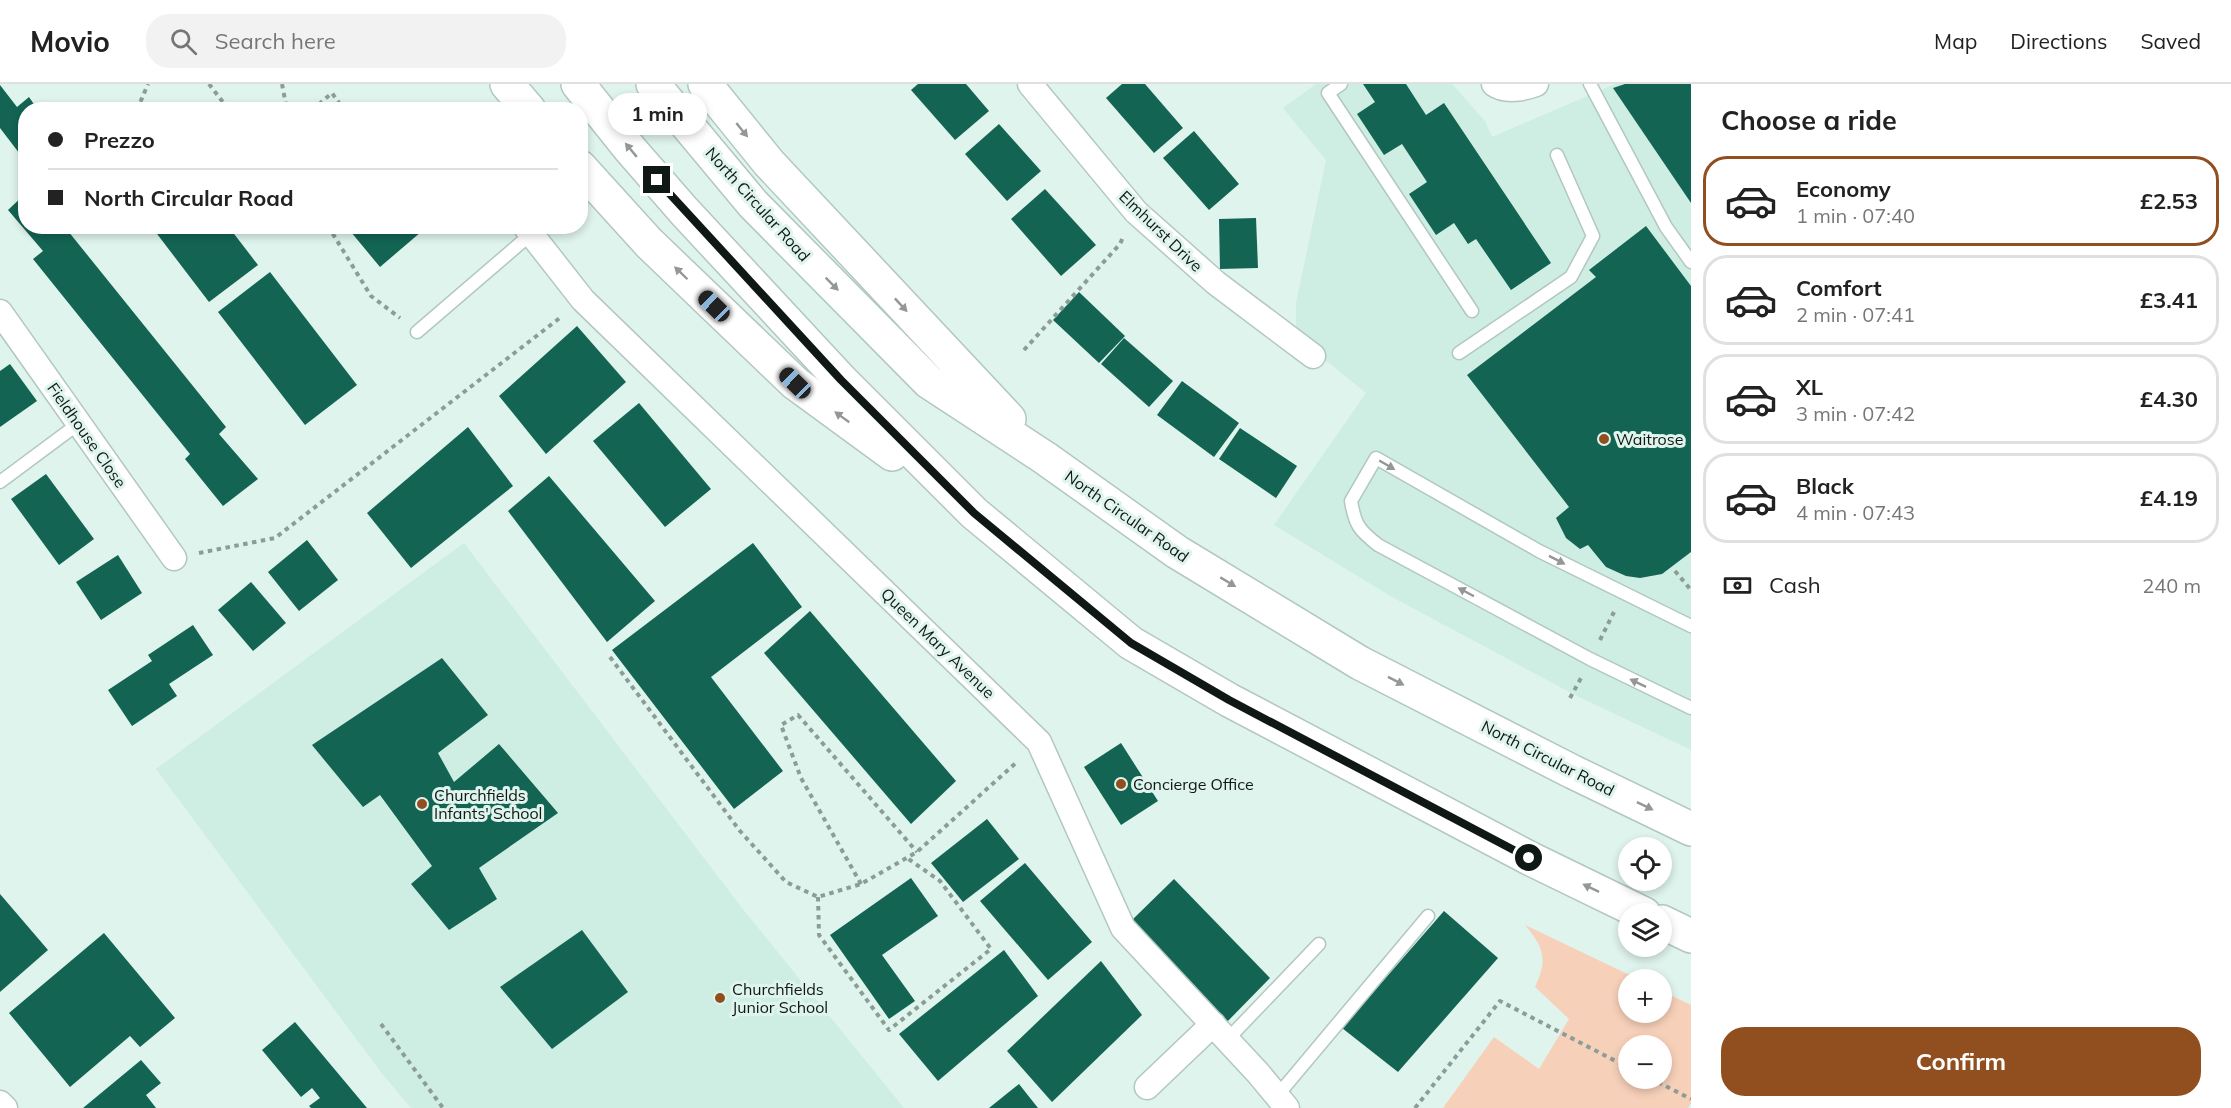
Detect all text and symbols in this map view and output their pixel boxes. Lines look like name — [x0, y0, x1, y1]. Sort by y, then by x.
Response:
search box — [146, 14, 566, 68]
text: Movio — [30, 24, 110, 59]
icon: search — [167, 25, 200, 58]
text: Search here — [215, 27, 336, 55]
text: Map — [1934, 28, 1977, 54]
text: Directions — [2010, 28, 2107, 54]
text: Saved — [2140, 28, 2201, 54]
callout: 1 min — [608, 93, 706, 135]
text: 1 min — [631, 101, 684, 126]
text: Choose a ride — [1721, 103, 1897, 137]
one-way arrow — [735, 122, 748, 137]
text: Prezzo — [84, 126, 155, 154]
one-way arrow — [625, 143, 638, 158]
street label: North Circular Road — [701, 143, 815, 265]
route end — [643, 166, 670, 193]
icon: car — [1724, 174, 1778, 228]
text: Economy — [1796, 175, 1891, 203]
text: North Circular Road — [84, 184, 294, 212]
street label: Elmhurst Drive — [1115, 186, 1207, 276]
text: £2.53 — [2140, 187, 2198, 215]
text: 1 min · 07:40 — [1796, 203, 1915, 228]
one-way arrow — [674, 267, 688, 281]
icon: car — [1724, 273, 1778, 327]
text: Comfort — [1796, 274, 1882, 302]
one-way arrow — [825, 276, 839, 291]
text: £3.41 — [2140, 286, 2198, 314]
car — [695, 287, 733, 325]
one-way arrow — [894, 298, 908, 312]
text: 2 min · 07:41 — [1796, 302, 1915, 327]
car — [776, 364, 814, 402]
icon: car — [1724, 372, 1778, 426]
text: XL — [1796, 373, 1823, 401]
street label: Fieldhouse Close — [43, 378, 131, 492]
text: £4.30 — [2140, 385, 2198, 413]
text: 3 min · 07:42 — [1796, 401, 1915, 426]
one-way arrow — [834, 411, 850, 423]
place label: Waitrose — [1616, 429, 1683, 449]
marker: Waitrose — [1597, 432, 1611, 446]
one-way arrow — [1379, 460, 1396, 470]
street label: North Circular Road — [1061, 466, 1193, 566]
icon: car — [1724, 471, 1778, 525]
text: Black — [1796, 472, 1854, 500]
text: £4.19 — [2140, 484, 2198, 512]
text: 4 min · 07:43 — [1796, 500, 1915, 525]
one-way arrow — [1548, 555, 1566, 565]
icon: cash — [1721, 569, 1754, 602]
text: Cash — [1769, 571, 1821, 599]
text: 240 m — [2142, 573, 2201, 598]
one-way arrow — [1220, 577, 1236, 588]
street label: Queen Mary Avenue — [877, 584, 999, 702]
one-way arrow — [1457, 587, 1474, 597]
one-way arrow — [1387, 676, 1404, 686]
one-way arrow — [1630, 678, 1647, 687]
street label: North Circular Road — [1478, 716, 1618, 800]
place label: Concierge Office — [1133, 774, 1254, 794]
marker: Concierge Office — [1114, 777, 1128, 791]
place label: Churchfields Infants' School — [434, 785, 542, 823]
marker: Churchfields Infants' School — [415, 797, 429, 811]
one-way arrow — [1636, 802, 1653, 811]
map controls — [1618, 837, 1672, 1089]
button: locate — [1618, 837, 1672, 891]
route start — [1515, 844, 1542, 871]
one-way arrow — [1583, 884, 1600, 893]
button: layers — [1618, 903, 1672, 957]
button: + — [1618, 969, 1672, 1023]
place label: Churchfields Junior School — [732, 979, 828, 1017]
marker: Churchfields Junior School — [713, 991, 727, 1005]
button: Confirm — [1721, 1027, 2201, 1096]
button: − — [1618, 1035, 1672, 1089]

